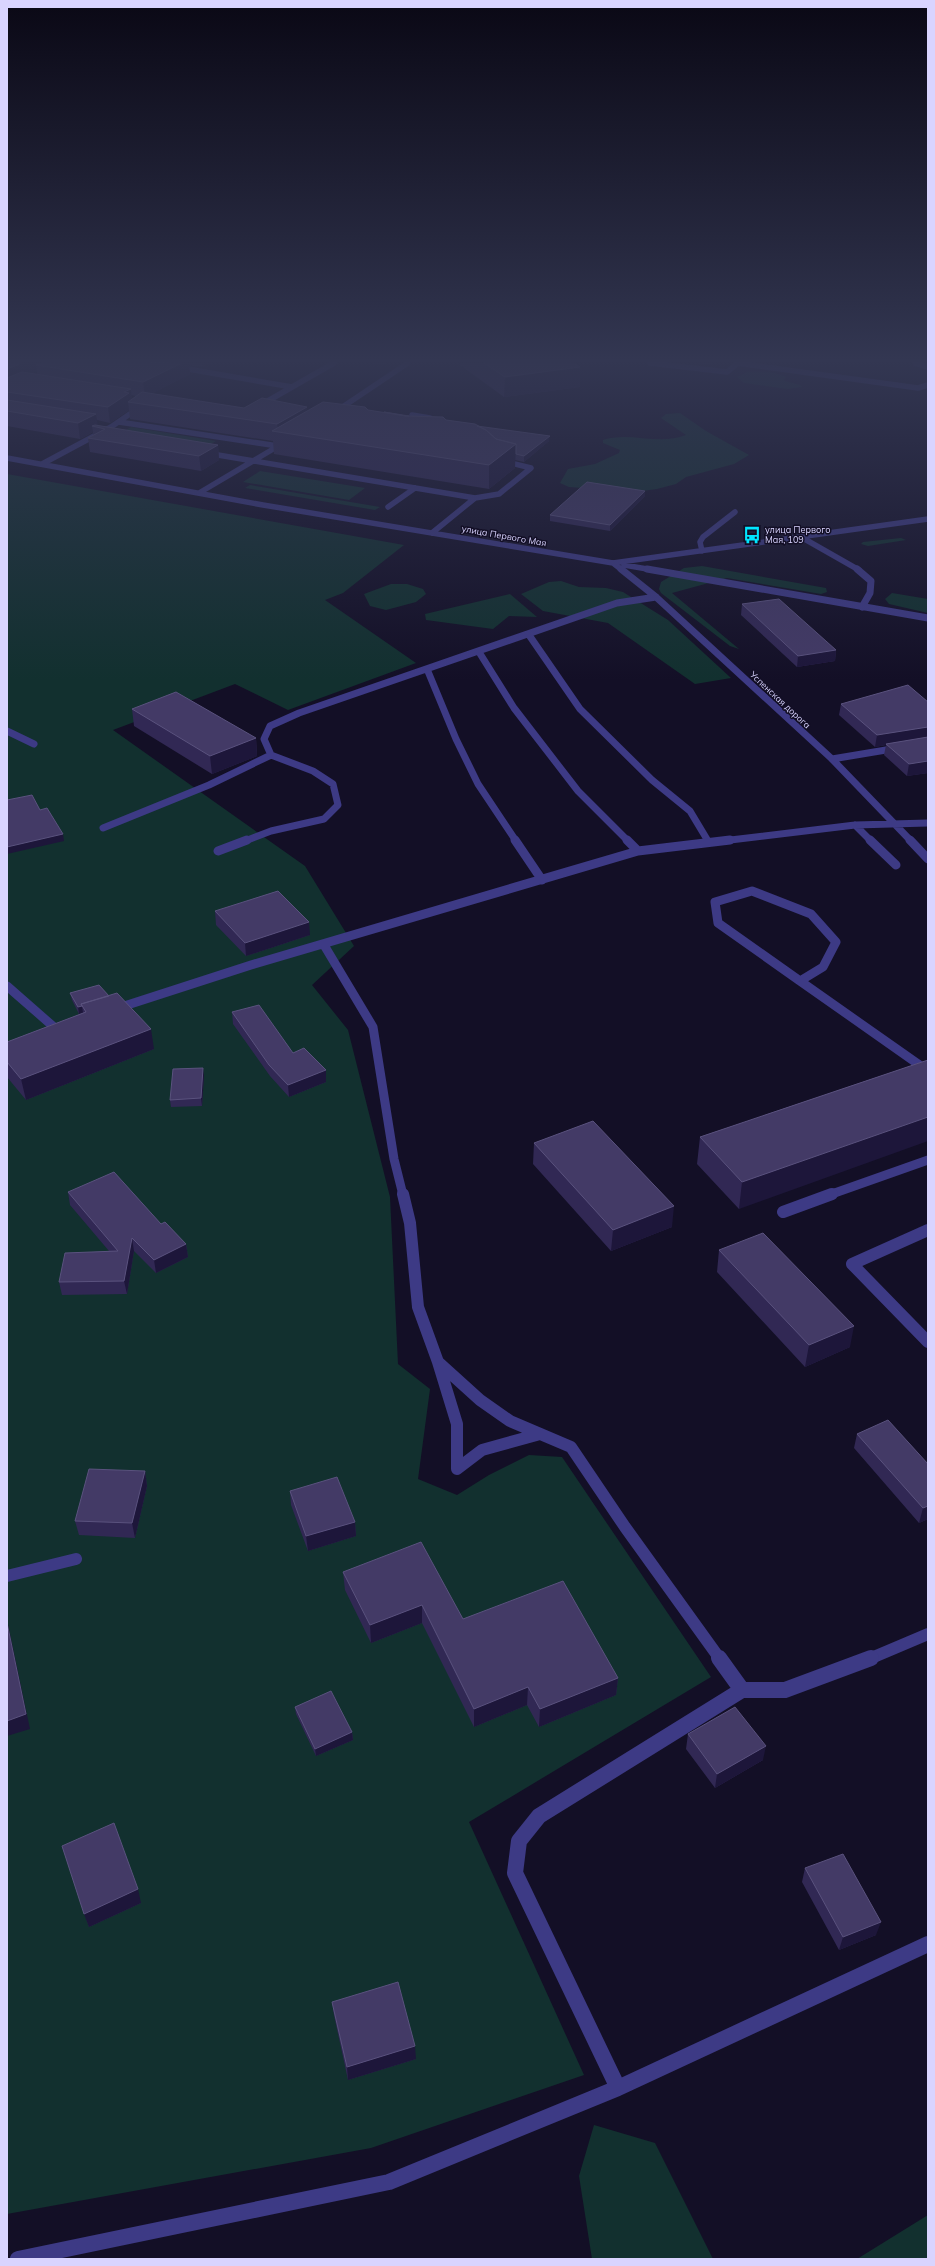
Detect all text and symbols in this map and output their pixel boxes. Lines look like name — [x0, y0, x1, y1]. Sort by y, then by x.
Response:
street label: улица Первого Мая — [461, 523, 547, 549]
place label: улица Первого Мая, 109 — [765, 524, 830, 545]
bus stop icon: улица Первого Мая, 109 — [742, 525, 762, 545]
street label: Успенская дорога — [747, 668, 813, 731]

